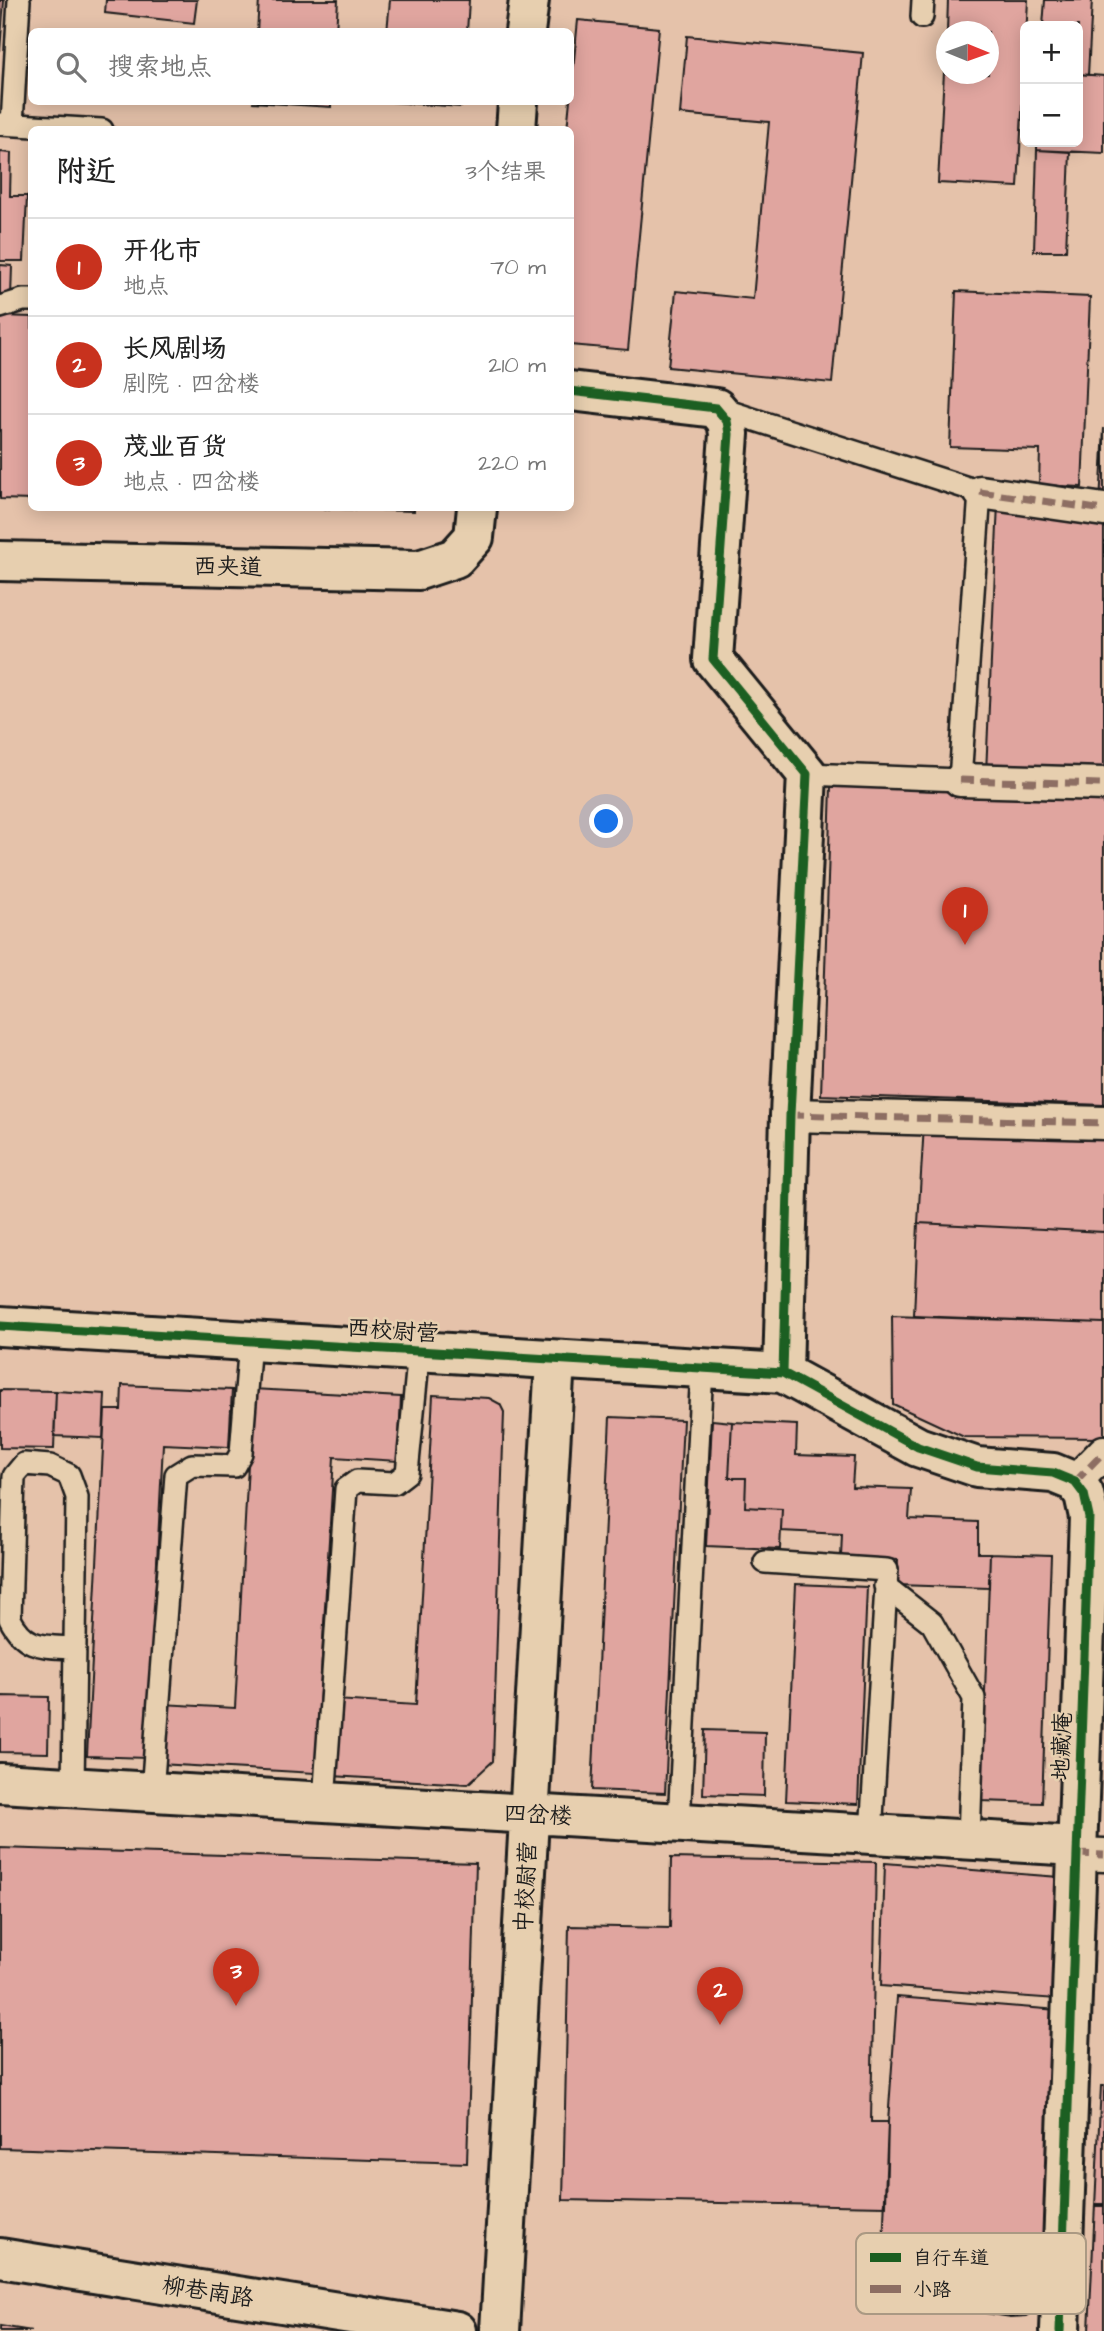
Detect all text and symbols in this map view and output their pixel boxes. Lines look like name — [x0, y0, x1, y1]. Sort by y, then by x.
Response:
north arrow — [936, 21, 999, 84]
map controls — [1020, 21, 1083, 147]
button: + — [1020, 21, 1083, 84]
search box — [28, 28, 574, 105]
icon: search — [52, 48, 90, 86]
text: 搜索地点 — [108, 49, 212, 85]
button: − — [1020, 84, 1083, 147]
text: 附近 — [56, 151, 116, 193]
text: 3个结果 — [465, 156, 546, 188]
text: 开化市 — [123, 233, 201, 269]
text: 1 — [78, 251, 80, 283]
text: 70 m — [490, 251, 546, 283]
text: 地点 — [123, 270, 169, 302]
text: 长风剧场 — [123, 331, 227, 367]
text: 2 — [72, 349, 86, 381]
text: 210 m — [488, 349, 546, 381]
text: 剧院 · 四岔楼 — [123, 368, 260, 400]
text: 茂业百货 — [123, 429, 227, 465]
text: 3 — [73, 447, 85, 479]
text: 220 m — [478, 447, 546, 479]
text: 地点 · 四岔楼 — [123, 466, 260, 498]
street label: 西夹道 — [193, 550, 263, 584]
your location — [589, 804, 623, 838]
pin: 1 — [942, 887, 988, 945]
street label: 西校尉营 — [346, 1312, 440, 1350]
street label: 地藏庵 — [1045, 1711, 1079, 1781]
street label: 四岔楼 — [503, 1797, 573, 1833]
street label: 中校尉营 — [508, 1840, 544, 1934]
pin: 3 — [213, 1948, 259, 2006]
pin: 2 — [697, 1967, 743, 2025]
legend — [856, 2233, 1086, 2314]
text: 自行车道 — [913, 2245, 989, 2272]
street label: 柳巷南路 — [160, 2269, 256, 2315]
text: 小路 — [913, 2277, 951, 2304]

